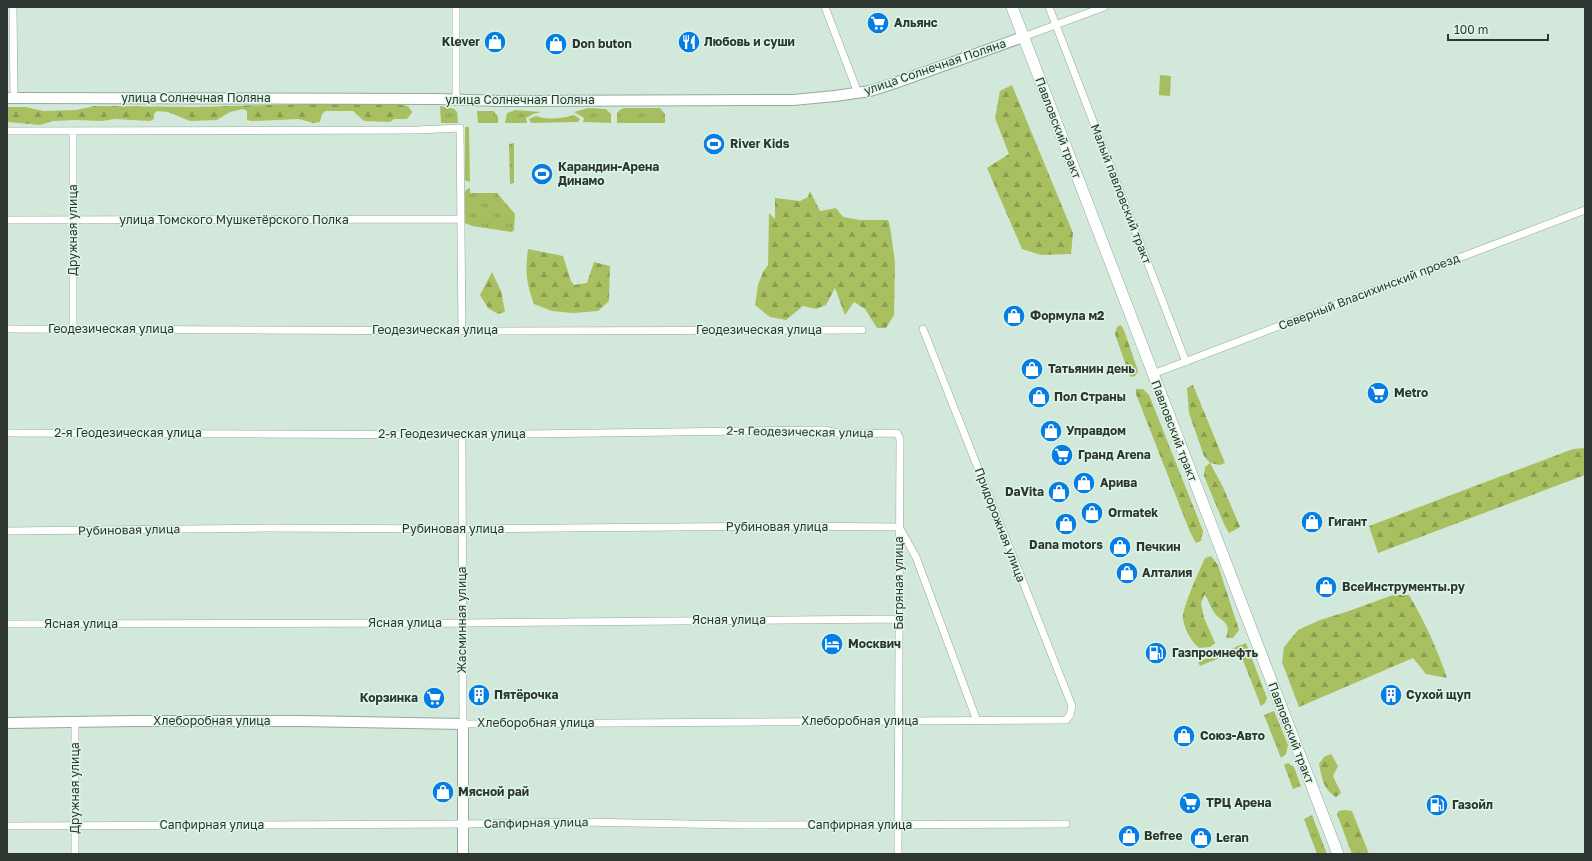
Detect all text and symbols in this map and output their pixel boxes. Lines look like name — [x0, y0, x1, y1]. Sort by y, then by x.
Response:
supermarket icon: Альянс — [865, 10, 891, 36]
place label: Альянс — [894, 15, 938, 30]
scale bar — [1448, 16, 1548, 42]
text: 100 m — [1454, 22, 1488, 37]
shop icon: Klever — [482, 29, 508, 55]
restaurant icon: Любовь и суши — [676, 29, 702, 55]
shop icon: Don buton — [543, 31, 569, 57]
place label: Klever — [442, 34, 480, 49]
place label: Любовь и суши — [704, 34, 795, 49]
street label: улица Солнечная Поляна — [862, 35, 1008, 98]
place label: Don buton — [572, 36, 632, 51]
street label: Павловский тракт — [1032, 75, 1085, 181]
street label: улица Солнечная Поляна — [121, 90, 271, 105]
street label: улица Солнечная Поляна — [445, 92, 595, 107]
street label: Малый павловский тракт — [1088, 122, 1155, 266]
sports icon: River Kids — [701, 131, 727, 157]
place label: River Kids — [730, 136, 790, 151]
place label: Карандин-Арена Динамо — [558, 159, 659, 188]
sports icon: Карандин-Арена Динамо — [529, 161, 555, 187]
street label: Дружная улица — [65, 184, 80, 276]
street label: улица Томского Мушкетёрского Полка — [119, 212, 349, 227]
street label: Северный Власихинский проезд — [1276, 250, 1462, 333]
shop icon: Формула м2 — [1001, 303, 1027, 329]
place label: Формула м2 — [1030, 308, 1104, 323]
street label: Геодезическая улица — [48, 321, 174, 336]
street label: Геодезическая улица — [372, 322, 498, 337]
street label: Геодезическая улица — [696, 322, 822, 337]
shop icon: Татьянин день — [1019, 356, 1045, 382]
place label: Татьянин день — [1048, 361, 1135, 376]
street label: Павловский тракт — [1148, 378, 1201, 484]
supermarket icon: Metro — [1365, 380, 1391, 406]
shop icon: Пол Страны — [1026, 384, 1052, 410]
place label: Metro — [1394, 385, 1428, 400]
place label: Пол Страны — [1054, 389, 1126, 404]
shop icon: Управдом — [1038, 418, 1064, 444]
street label: 2-я Геодезическая улица — [726, 423, 874, 440]
place label: Управдом — [1066, 423, 1126, 438]
street label: 2-я Геодезическая улица — [54, 425, 202, 440]
street label: 2-я Геодезическая улица — [378, 426, 526, 441]
supermarket icon: Гранд Arena — [1049, 442, 1075, 468]
place label: Гранд Arena — [1078, 447, 1151, 462]
street label: Придорожная улица — [972, 466, 1029, 584]
shop icon: Арива — [1071, 470, 1097, 496]
place label: Арива — [1100, 475, 1137, 490]
shop icon: DaVita — [1046, 479, 1072, 505]
place label: DaVita — [1005, 484, 1044, 499]
shop icon: Ormatek — [1079, 500, 1105, 526]
place label: Ormatek — [1108, 505, 1158, 520]
shop icon: Гигант — [1299, 509, 1325, 535]
shop icon: Dana motors — [1053, 511, 1079, 537]
place label: Гигант — [1328, 514, 1367, 529]
street label: Рубиновая улица — [726, 519, 828, 534]
street label: Рубиновая улица — [78, 521, 180, 538]
street label: Рубиновая улица — [402, 521, 504, 536]
shop icon: Печкин — [1107, 534, 1133, 560]
street label: Багряная улица — [891, 536, 906, 630]
place label: Dana motors — [1029, 537, 1103, 552]
place label: Печкин — [1136, 539, 1181, 554]
shop icon: Алталия — [1114, 560, 1140, 586]
place label: Алталия — [1142, 565, 1192, 580]
street label: Жасминная улица — [454, 566, 469, 674]
shop icon: ВсеИнструменты.ру — [1313, 574, 1339, 600]
place label: ВсеИнструменты.ру — [1342, 579, 1466, 594]
street label: Ясная улица — [692, 612, 766, 627]
street label: Ясная улица — [368, 615, 442, 630]
street label: Ясная улица — [44, 616, 118, 631]
hotel icon: Москвич — [819, 631, 845, 657]
place label: Москвич — [848, 636, 901, 651]
fuel station icon: Газпромнефть — [1143, 640, 1169, 666]
place label: Газпромнефть — [1172, 645, 1258, 660]
street label: Павловский тракт — [1265, 680, 1318, 786]
building icon: Пятёрочка — [466, 682, 492, 708]
building icon: Сухой щуп — [1378, 682, 1404, 708]
supermarket icon: Корзинка — [421, 685, 447, 711]
place label: Пятёрочка — [494, 687, 559, 702]
place label: Сухой щуп — [1406, 687, 1471, 702]
place label: Корзинка — [360, 690, 418, 705]
street label: Хлеборобная улица — [153, 713, 271, 728]
street label: Хлеборобная улица — [801, 713, 919, 728]
street label: Хлеборобная улица — [477, 715, 595, 730]
shop icon: Союз-Авто — [1171, 723, 1197, 749]
place label: Союз-Авто — [1200, 728, 1265, 743]
street label: Дружная улица — [67, 742, 82, 834]
shop icon: Мясной рай — [430, 779, 456, 805]
place label: Мясной рай — [458, 784, 529, 799]
supermarket icon: ТРЦ Арена — [1177, 790, 1203, 816]
fuel station icon: Газойл — [1424, 792, 1450, 818]
place label: ТРЦ Арена — [1206, 795, 1271, 810]
place label: Газойл — [1452, 797, 1493, 812]
street label: Сапфирная улица — [483, 814, 589, 831]
street label: Сапфирная улица — [160, 817, 264, 832]
street label: Сапфирная улица — [808, 817, 912, 832]
shop icon: Befree — [1116, 823, 1142, 849]
shop icon: Leran — [1188, 825, 1214, 851]
place label: Befree — [1144, 828, 1183, 843]
place label: Leran — [1216, 830, 1249, 845]

